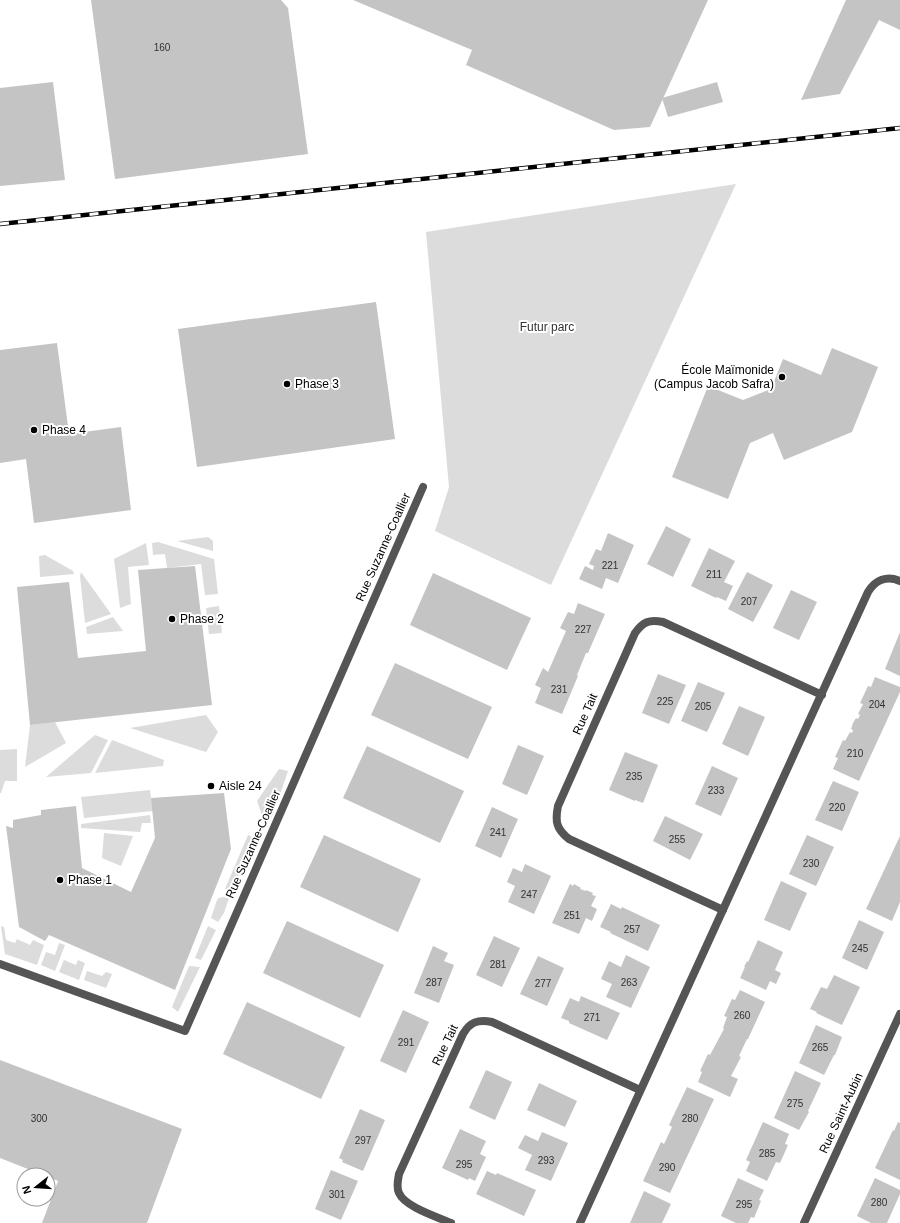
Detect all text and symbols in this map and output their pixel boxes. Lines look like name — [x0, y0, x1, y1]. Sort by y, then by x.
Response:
house number: 160 — [154, 42, 171, 53]
park label: Futur parc — [520, 320, 574, 334]
place label: École Maïmonide (Campus Jacob Safra) — [654, 362, 774, 391]
marker: École Maïmonide (Campus Jacob Safra) — [777, 372, 787, 382]
place label: Phase 3 — [295, 377, 339, 391]
marker: Phase 3 — [282, 379, 292, 389]
place label: Phase 4 — [42, 423, 86, 437]
marker: Phase 4 — [29, 425, 39, 435]
street label: Rue Suzanne-Coallier — [353, 491, 413, 603]
house number: 221 — [602, 560, 619, 571]
house number: 211 — [706, 569, 722, 580]
house number: 207 — [741, 596, 758, 607]
place label: Phase 2 — [180, 612, 224, 626]
marker: Phase 2 — [167, 614, 177, 624]
house number: 227 — [575, 624, 592, 635]
house number: 231 — [551, 684, 568, 695]
street label: Rue Tait — [570, 691, 601, 737]
house number: 225 — [657, 696, 674, 707]
house number: 204 — [869, 699, 886, 710]
house number: 205 — [695, 701, 712, 712]
house number: 210 — [847, 748, 864, 759]
house number: 235 — [626, 771, 643, 782]
place label: Aisle 24 — [219, 779, 262, 793]
marker: Aisle 24 — [206, 781, 216, 791]
house number: 233 — [708, 785, 725, 796]
street label: Rue Suzanne-Coallier — [223, 788, 283, 900]
house number: 220 — [829, 802, 846, 813]
house number: 241 — [490, 827, 507, 838]
house number: 255 — [669, 834, 686, 845]
house number: 230 — [803, 858, 820, 869]
place label: Phase 1 — [68, 873, 112, 887]
marker: Phase 1 — [55, 875, 65, 885]
house number: 247 — [521, 889, 538, 900]
house number: 251 — [564, 910, 581, 921]
house number: 257 — [624, 924, 641, 935]
house number: 245 — [852, 943, 869, 954]
house number: 281 — [490, 959, 507, 970]
house number: 287 — [426, 977, 443, 988]
house number: 263 — [621, 977, 638, 988]
house number: 277 — [535, 978, 552, 989]
house number: 260 — [734, 1010, 751, 1021]
house number: 271 — [584, 1012, 601, 1023]
street label: Rue Tait — [429, 1022, 461, 1068]
house number: 291 — [398, 1037, 415, 1048]
house number: 265 — [812, 1042, 829, 1053]
street label: Rue Saint-Aubin — [816, 1070, 866, 1156]
house number: 275 — [787, 1098, 804, 1109]
house number: 300 — [31, 1113, 48, 1124]
house number: 280 — [682, 1113, 699, 1124]
house number: 297 — [355, 1135, 372, 1146]
house number: 285 — [759, 1148, 776, 1159]
house number: 293 — [538, 1155, 555, 1166]
house number: 295 — [456, 1159, 473, 1170]
house number: 290 — [659, 1162, 676, 1173]
north arrow — [16, 1167, 56, 1207]
text: N — [20, 1184, 33, 1195]
house number: 301 — [329, 1189, 346, 1200]
house number: 280 — [871, 1197, 888, 1208]
house number: 295 — [736, 1199, 753, 1210]

